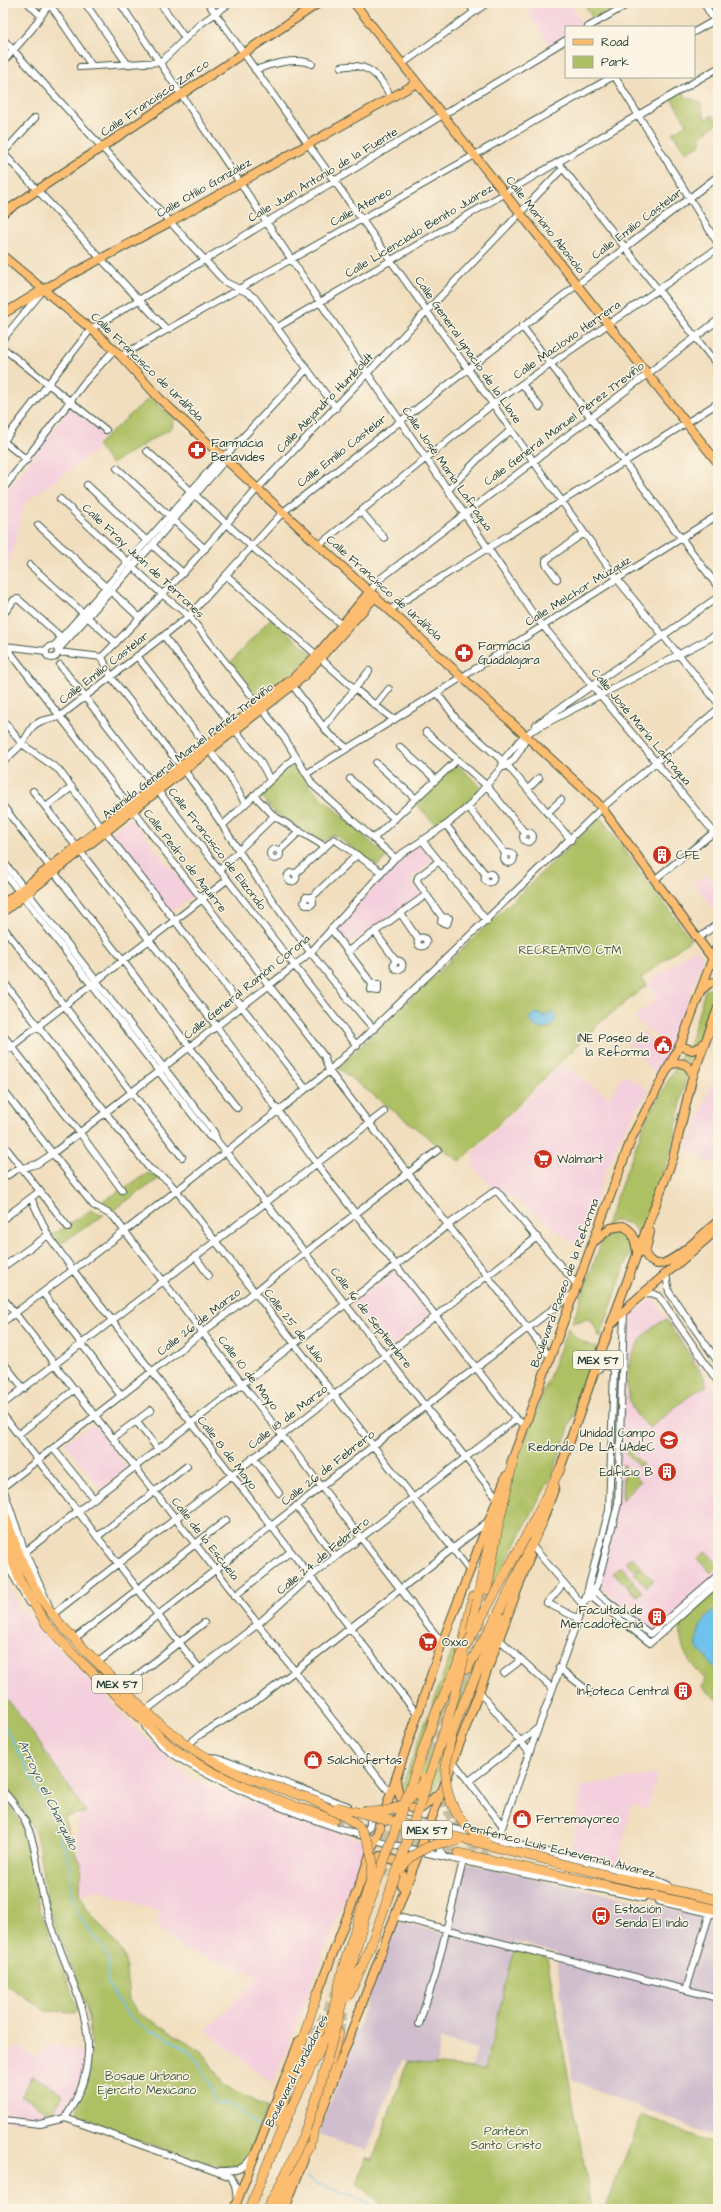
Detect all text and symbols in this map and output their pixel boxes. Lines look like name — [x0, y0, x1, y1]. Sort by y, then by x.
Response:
legend — [565, 26, 695, 78]
text: Road — [601, 34, 629, 51]
text: Park — [601, 54, 629, 71]
street label: Calle Francisco Zarco — [97, 55, 213, 141]
street label: Calle Juan Antonio de la Fuente — [245, 123, 402, 227]
street label: Calle Otilio González — [153, 154, 255, 222]
street label: Calle Mariano Abasolo — [501, 173, 589, 278]
street label: Calle Licenciado Benito Juárez — [342, 180, 496, 282]
street label: Calle Ateneo — [327, 183, 395, 231]
street label: Calle Emilio Castelar — [588, 184, 686, 264]
street label: Calle General Ignacio de la Llave — [410, 273, 526, 428]
street label: Calle Maclovio Herrera — [510, 296, 624, 384]
street label: Calle Francisco de Urdiñola — [87, 309, 207, 425]
street label: Calle Alejandro Humboldt — [273, 349, 378, 457]
street label: Calle General Manuel Pérez Treviño — [480, 358, 648, 490]
street label: Calle José María Lafragua — [397, 403, 496, 535]
street label: Calle Emilio Castelar — [294, 410, 391, 491]
place label: Farmacia Benavides — [211, 435, 265, 466]
pharmacy icon: Farmacia Benavides — [186, 439, 208, 461]
street label: Calle Fray Juan de Terrones — [78, 500, 208, 623]
street label: Calle Francisco de Urdiñola — [322, 531, 446, 645]
street label: Calle Melchor Múzquiz — [522, 552, 634, 630]
street label: Calle Emilio Castelar — [56, 627, 153, 708]
place label: Farmacia Guadalajara — [478, 638, 540, 669]
pharmacy icon: Farmacia Guadalajara — [453, 642, 475, 664]
street label: Calle José María Lafragua — [586, 665, 695, 790]
street label: Avenida General Manuel Pérez Treviño — [99, 679, 277, 823]
street label: Calle Francisco de Elizondo — [164, 784, 270, 914]
street label: Calle Pedro de Aguirre — [138, 806, 231, 917]
building icon: CFE — [651, 844, 673, 866]
place label: CFE — [676, 847, 700, 864]
street label: Calle General Ramón Corona — [180, 930, 314, 1044]
park label: RECREATIVO CTM — [518, 942, 622, 959]
place label: INE Paseo de la Reforma — [577, 1030, 650, 1061]
public building icon: INE Paseo de la Reforma — [652, 1034, 674, 1056]
supermarket icon: Walmart — [532, 1148, 554, 1170]
place label: Walmart — [557, 1151, 603, 1168]
street label: Boulevard Paseo de la Reforma — [526, 1196, 604, 1370]
street label: Calle 16 de Septiembre — [326, 1264, 416, 1373]
street label: Calle 26 de Marzo — [154, 1284, 244, 1360]
street label: Calle 25 de Julio — [260, 1285, 329, 1367]
street label: Calle 10 de Mayo — [213, 1332, 283, 1415]
road number: MEX 57 — [573, 1351, 623, 1369]
street label: Calle 18 de Marzo — [245, 1380, 331, 1453]
street label: Calle 8 de Mayo — [192, 1413, 261, 1494]
place label: Unidad Campo Redondo De LA UAdeC — [528, 1425, 655, 1456]
street label: Calle 26 de Febrero — [278, 1426, 378, 1510]
school or university icon: Unidad Campo Redondo De LA UAdeC — [658, 1429, 680, 1451]
building icon: Edificio B — [656, 1461, 678, 1483]
place label: Edificio B — [599, 1464, 653, 1481]
street label: Calle de la Escuela — [167, 1494, 243, 1584]
street label: Calle 24 de Febrero — [273, 1513, 373, 1599]
place label: Facultad de Mercadotécnia — [561, 1602, 644, 1633]
building icon: Facultad de Mercadotécnia — [646, 1606, 668, 1628]
supermarket icon: Oxxo — [417, 1631, 439, 1653]
place label: Oxxo — [442, 1634, 468, 1651]
road number: MEX 57 — [92, 1675, 142, 1693]
building icon: Infoteca Central — [672, 1680, 694, 1702]
place label: Infoteca Central — [577, 1683, 669, 1700]
water label: Arroyo el Charquillo — [13, 1737, 83, 1855]
shop icon: Salchiofertas — [302, 1749, 324, 1771]
place label: Salchiofertas — [327, 1752, 402, 1769]
shop icon: Ferremayoreo — [511, 1808, 533, 1830]
place label: Ferremayoreo — [536, 1811, 619, 1829]
street label: Periférico Luis Echeverría Álvarez — [461, 1818, 657, 1882]
road number: MEX 57 — [402, 1821, 452, 1839]
place label: Estación Senda El Indio — [615, 1901, 689, 1932]
bus stop icon: Estación Senda El Indio — [590, 1905, 612, 1927]
street label: Boulevard Fundadores — [261, 2012, 333, 2130]
park label: Bosque Urbano Ejército Mexicano — [98, 2068, 196, 2099]
park label: Panteón Santo Cristo — [471, 2123, 542, 2154]

